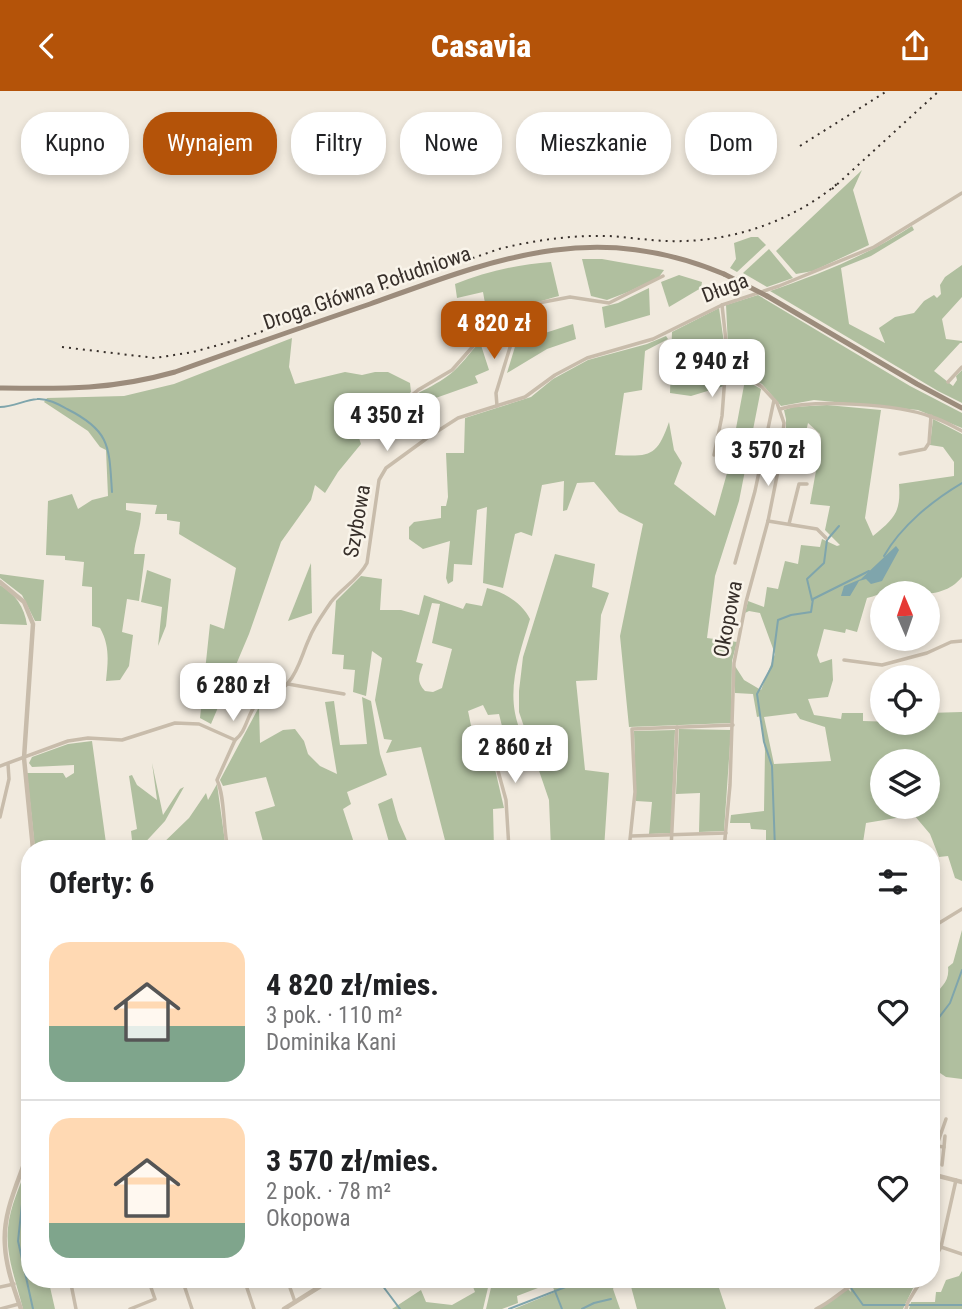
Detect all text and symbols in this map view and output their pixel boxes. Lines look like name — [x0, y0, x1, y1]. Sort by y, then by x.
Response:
icon: back — [28, 27, 66, 65]
text: Casavia — [431, 27, 531, 65]
icon: share — [896, 27, 934, 65]
chip: Kupno — [21, 112, 129, 175]
chip: Wynajem — [143, 112, 277, 175]
chip: Filtry — [291, 112, 386, 175]
chip: Nowe — [400, 112, 502, 175]
chip: Mieszkanie — [516, 112, 671, 175]
chip: Dom — [685, 112, 777, 175]
street label: Droga Główna Południowa — [260, 241, 474, 335]
street label: Długa — [698, 268, 752, 308]
pin: 4 820 zł — [422, 301, 566, 361]
text: 4 820 zł — [457, 310, 531, 337]
pin: 2 940 zł — [640, 339, 784, 399]
text: 2 940 zł — [675, 348, 749, 375]
pin: 4 350 zł — [315, 393, 459, 453]
text: 4 350 zł — [350, 402, 424, 429]
pin: 3 570 zł — [696, 429, 840, 488]
text: 3 570 zł — [731, 437, 805, 464]
street label: Szybowa — [339, 483, 375, 559]
street label: Okopowa — [709, 579, 747, 659]
north arrow — [870, 581, 940, 651]
map controls — [870, 581, 940, 819]
pin: 6 280 zł — [161, 663, 305, 723]
button: locate — [870, 665, 940, 735]
text: 6 280 zł — [196, 672, 270, 699]
pin: 2 860 zł — [443, 725, 587, 785]
text: 2 860 zł — [478, 734, 552, 761]
button: layers — [870, 749, 940, 819]
icon: filters — [874, 863, 912, 901]
text: Oferty: 6 — [49, 865, 154, 900]
text: 4 820 zł/mies. — [266, 967, 439, 1002]
icon: home — [105, 970, 189, 1054]
icon: heart — [874, 993, 912, 1031]
text: 3 pok. · 110 m² — [266, 1002, 402, 1029]
text: Dominika Kani — [266, 1029, 396, 1056]
text: 3 570 zł/mies. — [266, 1143, 439, 1178]
icon: home — [105, 1146, 189, 1230]
icon: heart — [874, 1169, 912, 1207]
text: 2 pok. · 78 m² — [266, 1178, 391, 1205]
text: Okopowa — [266, 1205, 351, 1232]

